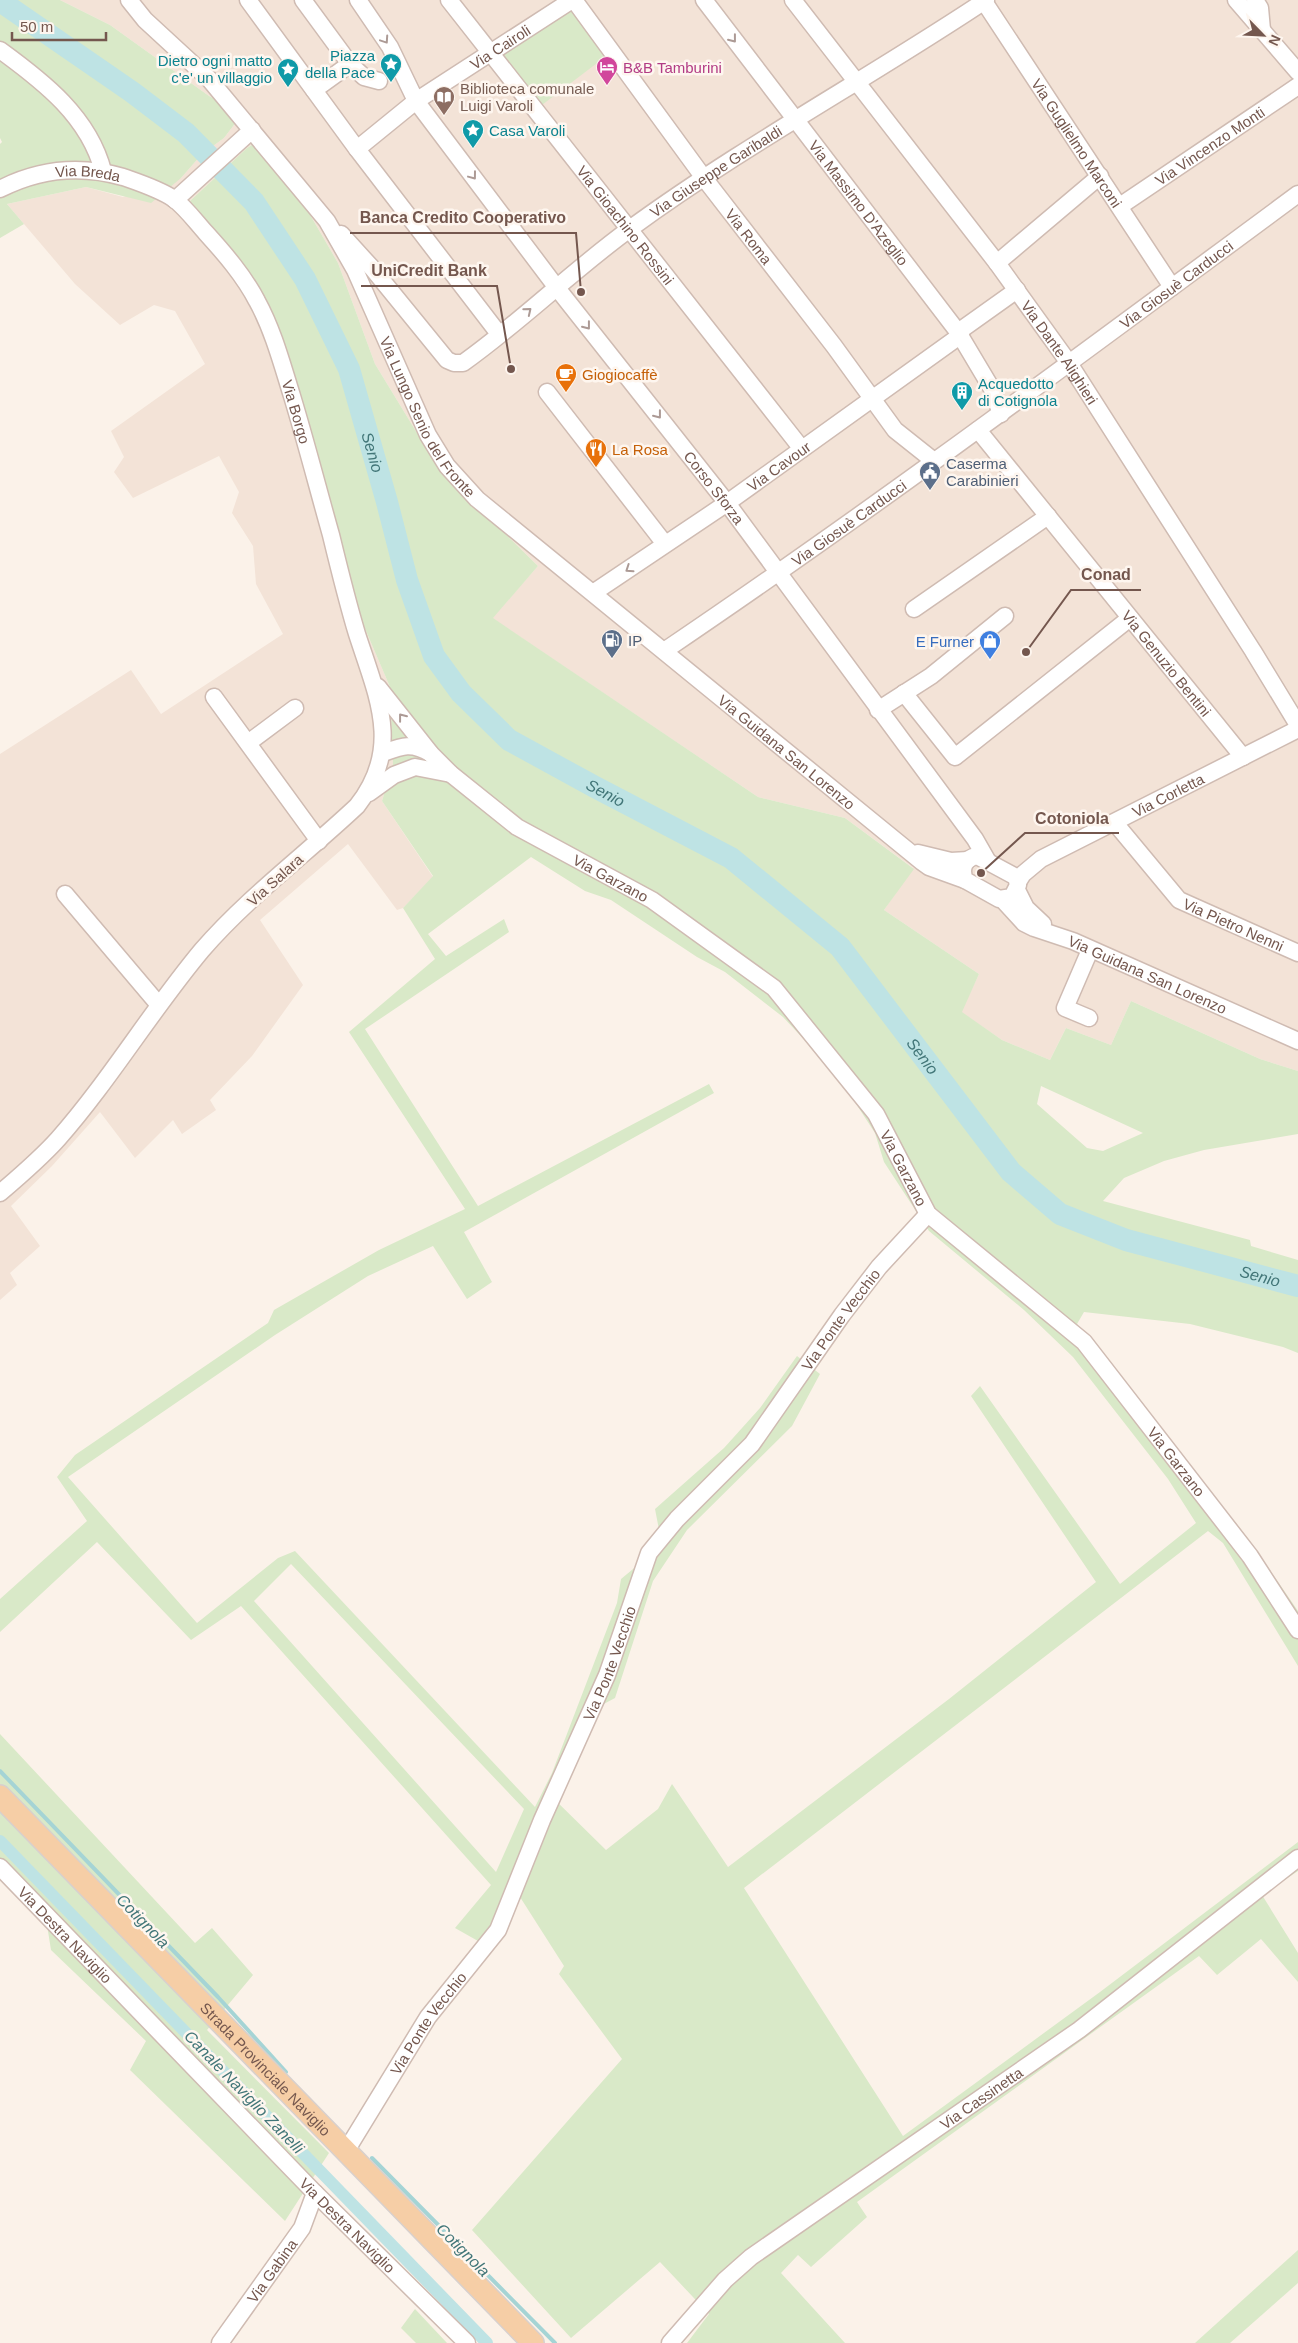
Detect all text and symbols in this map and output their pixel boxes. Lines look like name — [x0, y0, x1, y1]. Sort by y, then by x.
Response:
scale bar — [12, 10, 106, 42]
north arrow — [1238, 10, 1288, 60]
text: 50 m — [20, 18, 53, 35]
street label: Via Cairoli — [467, 21, 533, 72]
text: N — [1266, 32, 1284, 48]
one-way arrow — [728, 33, 736, 42]
one-way arrow — [379, 35, 389, 44]
place label: Piazza della Pace — [305, 47, 376, 81]
place label: Dietro ogni matto c'e' un villaggio — [158, 52, 272, 86]
place icon: Piazza della Pace — [379, 52, 403, 83]
hotel icon: B&B Tamburini — [595, 55, 619, 86]
place icon: Dietro ogni matto c'e' un villaggio — [276, 57, 300, 88]
place label: B&B Tamburini — [623, 59, 722, 76]
street label: Via Guglielmo Marconi — [1029, 75, 1126, 210]
place label: Biblioteca comunale Luigi Varoli — [460, 80, 594, 114]
library icon: Biblioteca comunale Luigi Varoli — [432, 85, 456, 116]
street label: Via Vincenzo Monti — [1152, 103, 1267, 188]
place icon: Casa Varoli — [461, 118, 485, 149]
place label: Casa Varoli — [489, 122, 565, 139]
street label: Via Giuseppe Garibaldi — [647, 122, 785, 220]
street label: Via Massimo D'Azeglio — [806, 137, 912, 268]
street label: Via Breda — [54, 162, 123, 185]
street label: Via Gioachino Rossini — [574, 162, 678, 288]
one-way arrow — [467, 170, 476, 180]
callout: Banca Credito Cooperativo — [350, 202, 576, 233]
street label: Via Roma — [722, 205, 776, 268]
text: Banca Credito Cooperativo — [360, 209, 566, 226]
street label: Via Giosuè Carducci — [1116, 237, 1236, 332]
callout: UniCredit Bank — [361, 255, 497, 286]
text: UniCredit Bank — [371, 262, 487, 279]
street label: Via Dante Alighieri — [1018, 297, 1102, 407]
one-way arrow — [522, 308, 531, 316]
one-way arrow — [582, 320, 590, 329]
street label: Via Lungo Senio del Fronte — [377, 334, 479, 500]
cafe icon: Giogiocaffè — [554, 362, 578, 393]
place label: Giogiocaffè — [582, 366, 658, 383]
place label: Acquedotto di Cotignola — [978, 375, 1058, 409]
street label: Via Borgo — [279, 378, 314, 445]
building icon: Acquedotto di Cotignola — [950, 380, 974, 411]
one-way arrow — [652, 409, 660, 418]
water label: Senio — [359, 430, 387, 474]
restaurant icon: La Rosa — [584, 437, 608, 468]
street label: Via Cavour — [744, 437, 814, 494]
place label: La Rosa — [612, 441, 669, 458]
street label: Corso Sforza — [681, 448, 748, 528]
place label: Caserma Carabinieri — [946, 455, 1019, 489]
public building icon: Caserma Carabinieri — [918, 460, 942, 491]
street label: Via Giosuè Carducci — [788, 476, 909, 569]
callout: Conad — [1071, 559, 1141, 590]
one-way arrow — [625, 563, 635, 572]
text: Conad — [1081, 566, 1131, 583]
street label: Via Genuzio Bentini — [1119, 607, 1215, 720]
fuel station icon: IP — [600, 628, 624, 659]
shop icon: E Furner — [978, 629, 1002, 660]
place label: IP — [628, 632, 642, 649]
place label: E Furner — [916, 633, 974, 650]
street label: Via Guidana San Lorenzo — [715, 691, 859, 813]
one-way arrow — [399, 714, 407, 723]
street label: Via Corletta — [1129, 769, 1207, 820]
water label: Senio — [583, 775, 628, 810]
callout: Cotoniola — [1025, 802, 1119, 833]
text: Cotoniola — [1035, 810, 1109, 827]
street label: Via Salara — [244, 850, 307, 909]
street label: Via Garzano — [570, 850, 651, 905]
street label: Via Pietro Nenni — [1181, 895, 1287, 954]
street label: Via Guidana San Lorenzo — [1066, 932, 1229, 1017]
water label: Senio — [904, 1034, 942, 1077]
street label: Via Garzano — [877, 1127, 931, 1209]
water label: Senio — [1238, 1262, 1282, 1289]
street label: Via Ponte Vecchio — [798, 1265, 883, 1373]
street label: Via Garzano — [1144, 1423, 1209, 1499]
street label: Via Ponte Vecchio — [579, 1604, 639, 1723]
street label: Via Destra Naviglio — [15, 1883, 116, 1986]
water label: Cotignola — [113, 1891, 173, 1951]
street label: Via Ponte Vecchio — [386, 1968, 470, 2078]
street label: Strada Provinciale Naviglio — [197, 1999, 335, 2139]
water label: Canale Naviglio Zanelli — [181, 2027, 307, 2157]
street label: Via Cassinetta — [936, 2063, 1026, 2132]
street label: Via Destra Naviglio — [296, 2174, 399, 2276]
water label: Cotignola — [433, 2220, 493, 2280]
street label: Via Gabina — [243, 2235, 300, 2306]

